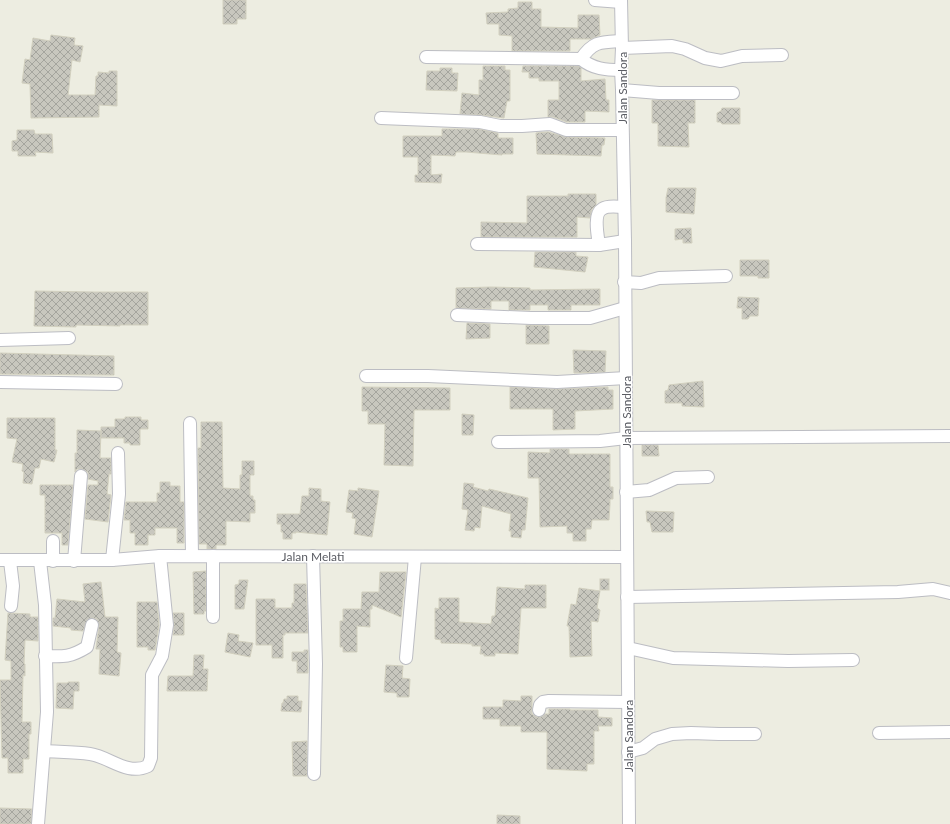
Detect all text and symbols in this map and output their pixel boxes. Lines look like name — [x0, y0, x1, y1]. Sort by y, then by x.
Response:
street label: Jalan Sandora — [615, 52, 630, 124]
street label: Jalan Sandora — [619, 376, 634, 448]
street label: Jalan Melati — [282, 549, 344, 564]
street label: Jalan Sandora — [621, 700, 636, 772]

